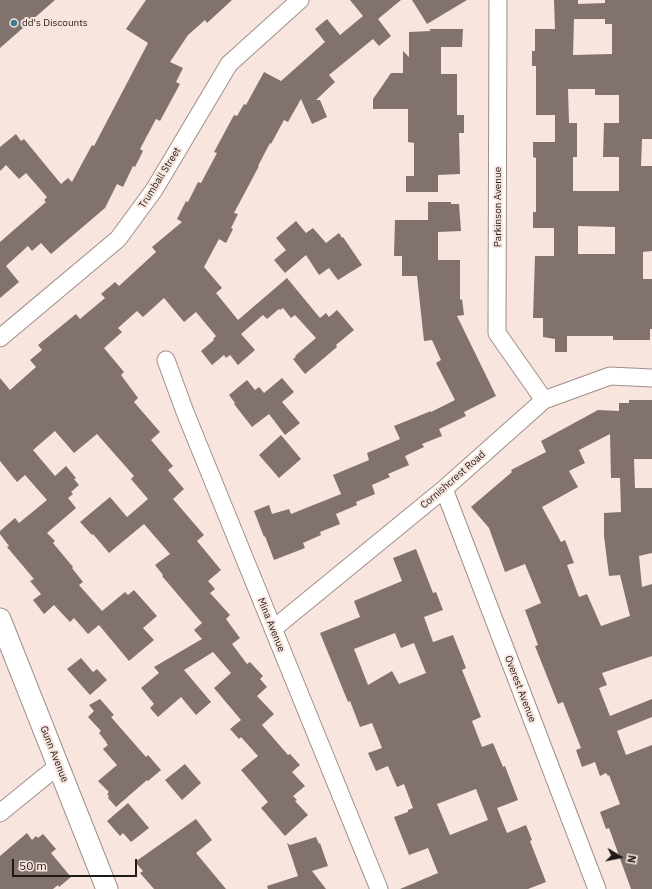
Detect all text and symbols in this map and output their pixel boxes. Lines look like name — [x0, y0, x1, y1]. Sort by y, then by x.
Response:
place label: dd's Discounts — [22, 17, 88, 29]
marker: dd's Discounts — [9, 18, 19, 28]
street label: Trumball Street — [136, 145, 184, 211]
street label: Parkinson Avenue — [492, 167, 504, 247]
street label: Cornishcrest Road — [418, 449, 488, 511]
street label: Mina Avenue — [255, 596, 287, 654]
street label: Overest Avenue — [502, 654, 538, 724]
street label: Gunn Avenue — [37, 724, 71, 784]
north arrow — [600, 837, 640, 877]
scale bar — [14, 851, 139, 877]
text: N — [624, 854, 639, 864]
text: 50 m — [19, 858, 47, 873]

